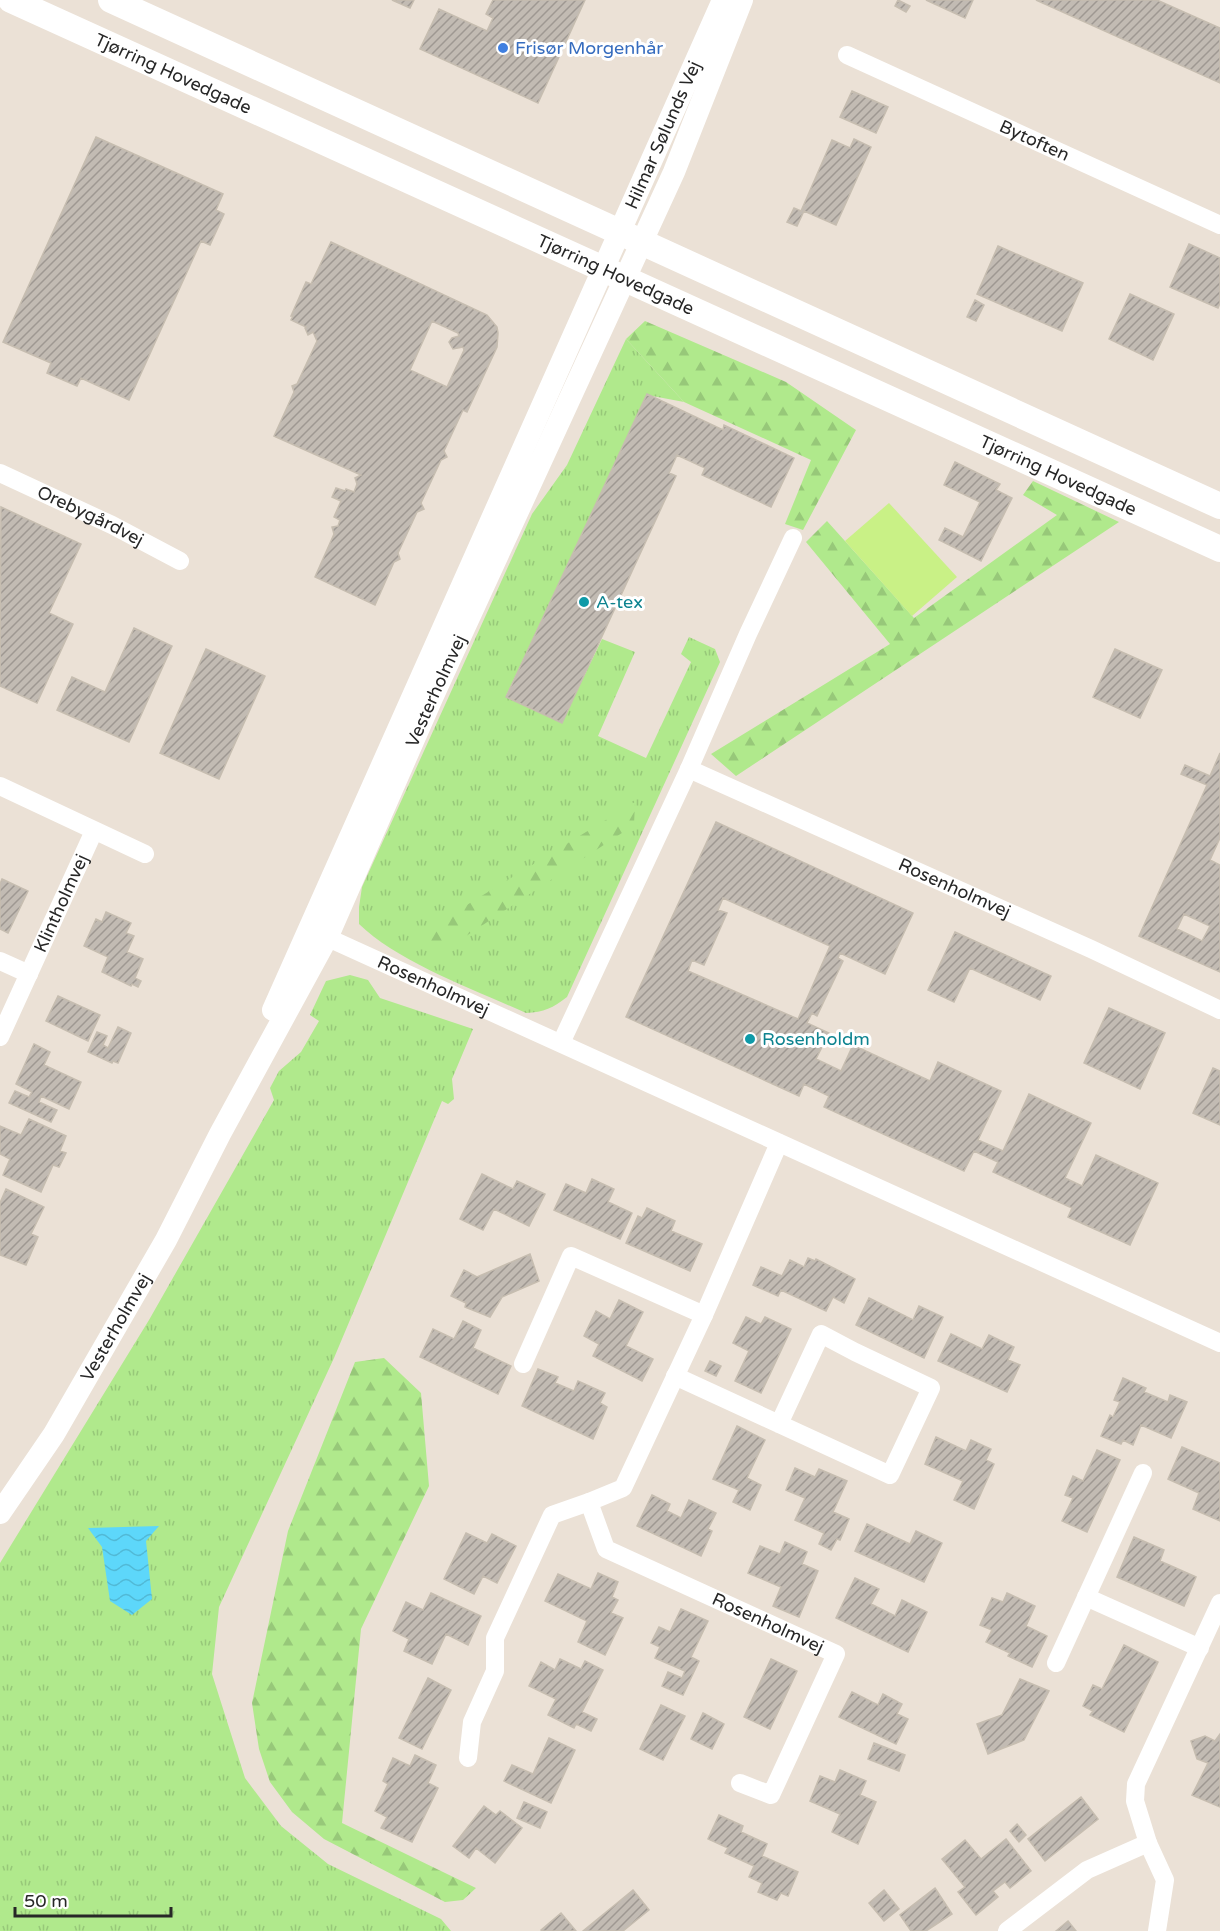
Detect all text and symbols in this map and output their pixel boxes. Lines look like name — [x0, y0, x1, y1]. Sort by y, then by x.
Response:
street label: Tjørring Hovedgade — [91, 28, 255, 119]
place label: Frisør Morgenhår — [515, 37, 663, 59]
marker: Frisør Morgenhår — [496, 41, 510, 55]
street label: Hilmar Sølunds Vej — [620, 57, 706, 213]
street label: Bytoften — [996, 115, 1073, 166]
street label: Tjørring Hovedgade — [534, 229, 697, 320]
street label: Tjørring Hovedgade — [976, 430, 1140, 521]
street label: Orebygårdvej — [34, 481, 148, 551]
place label: A-tex — [596, 591, 643, 613]
marker: A-tex — [577, 595, 591, 609]
street label: Vesterholmvej — [401, 631, 471, 751]
street label: Klintholmvej — [29, 851, 93, 956]
street label: Rosenholmvej — [895, 853, 1014, 923]
street label: Rosenholmvej — [374, 951, 493, 1021]
place label: Rosenholdm — [762, 1028, 870, 1050]
marker: Rosenholdm — [743, 1032, 757, 1046]
street label: Vesterholmvej — [76, 1269, 155, 1385]
street label: Rosenholmvej — [709, 1588, 827, 1658]
scale bar — [15, 1880, 171, 1918]
text: 50 m — [24, 1890, 68, 1912]

